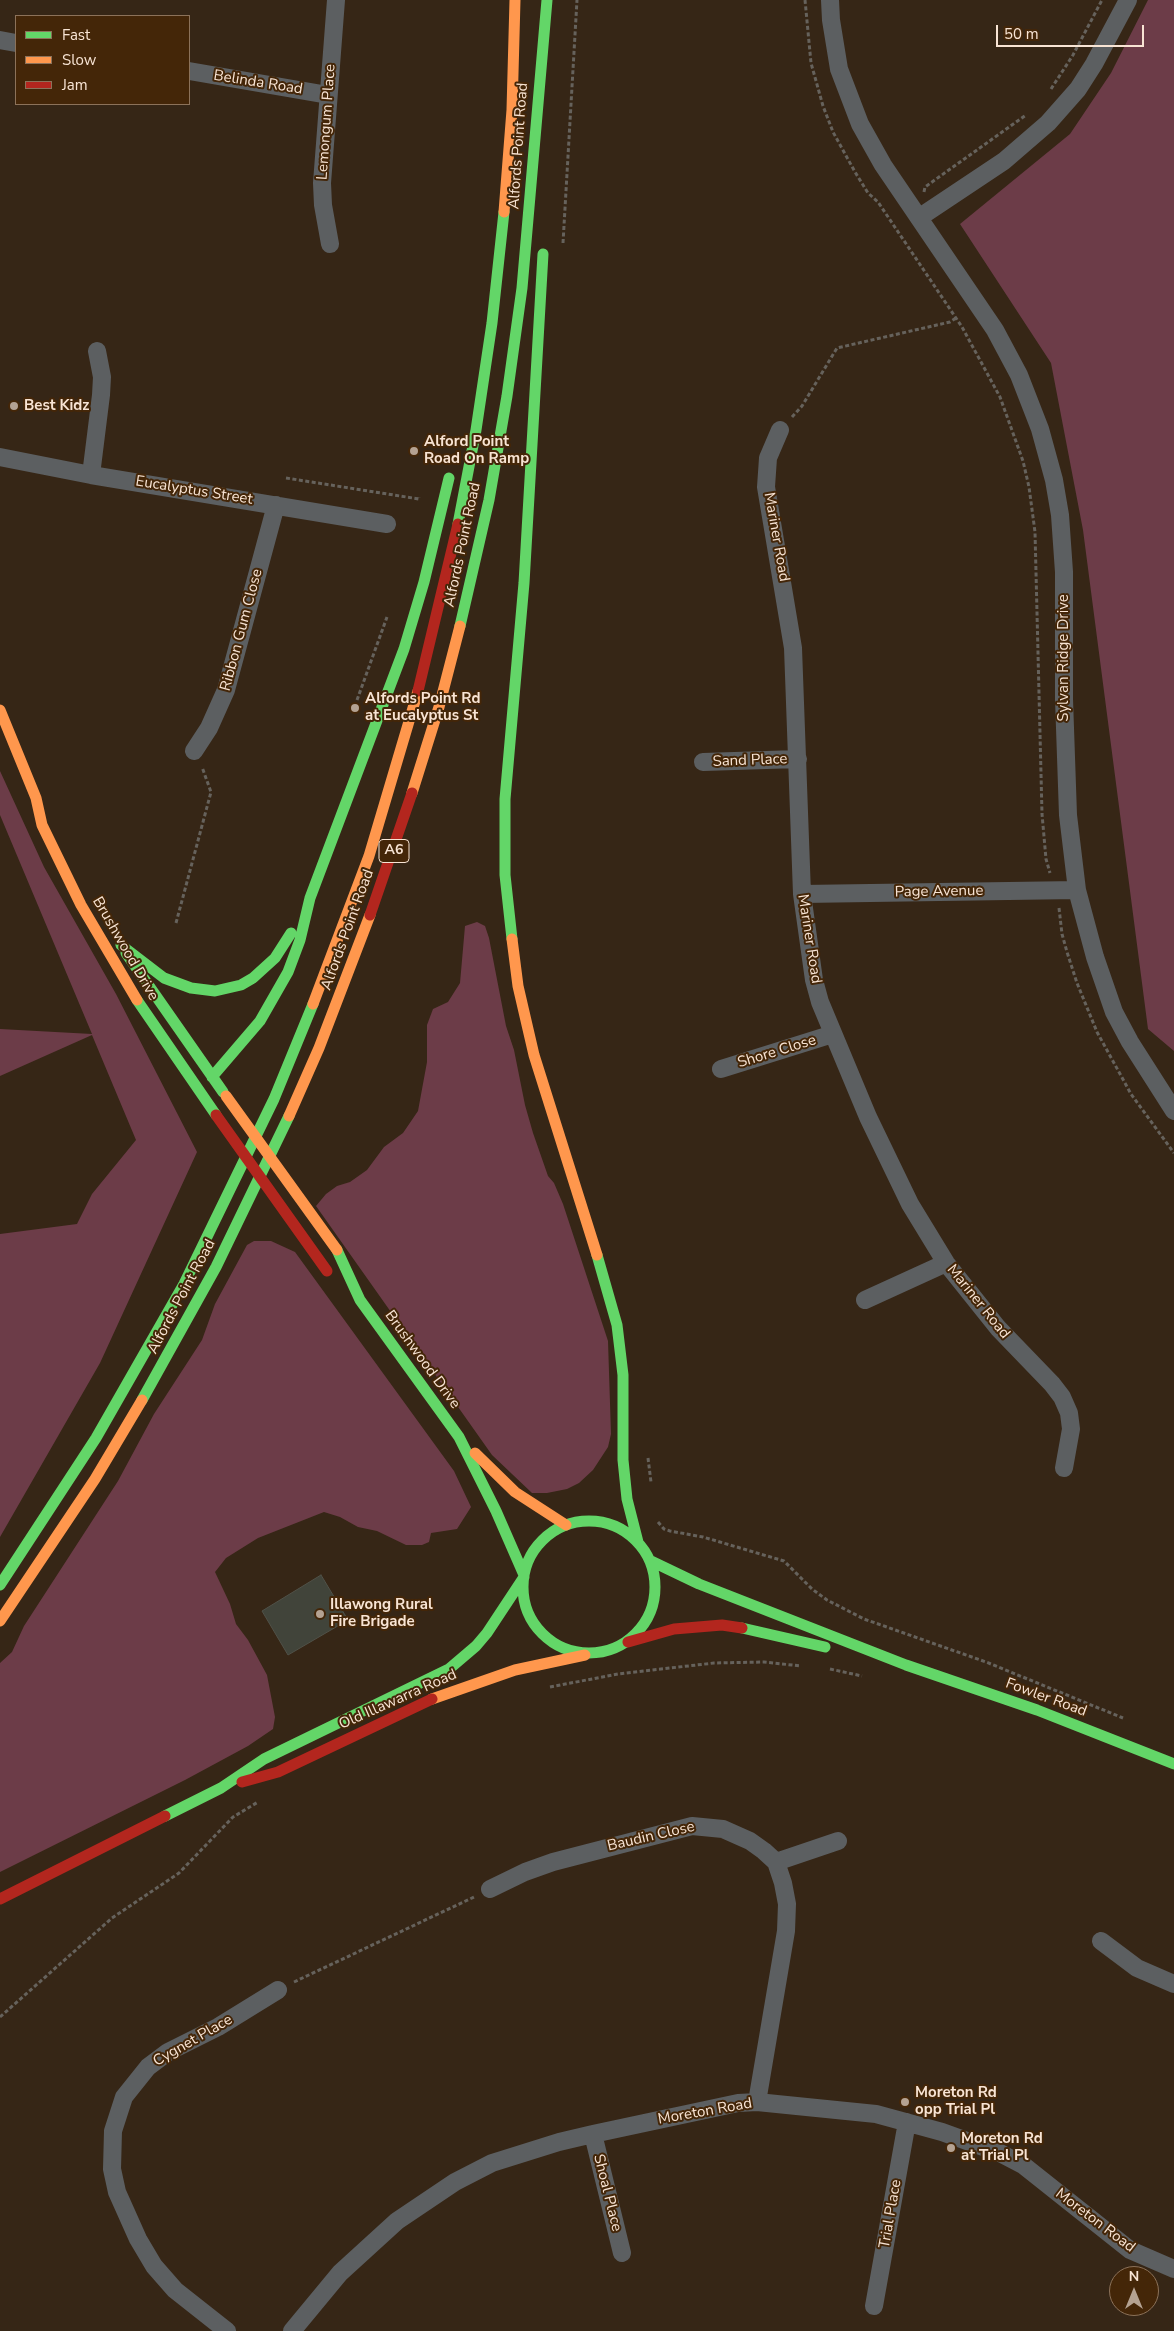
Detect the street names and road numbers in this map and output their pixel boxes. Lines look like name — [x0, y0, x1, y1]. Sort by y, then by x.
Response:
street label: Lemongum Place — [314, 63, 340, 181]
street label: Belinda Road — [212, 67, 304, 99]
street label: Alfords Point Road — [506, 82, 532, 210]
street label: Eucalyptus Street — [134, 473, 254, 509]
street label: Alfords Point Road — [441, 481, 485, 609]
street label: Mariner Road — [759, 491, 793, 583]
street label: Ribbon Gum Close — [217, 567, 267, 693]
street label: Sylvan Ridge Drive — [1055, 594, 1073, 722]
street label: Sand Place — [712, 751, 788, 771]
road number: A6 — [379, 839, 409, 862]
street label: Alfords Point Road — [318, 867, 378, 993]
street label: Page Avenue — [894, 882, 984, 902]
street label: Mariner Road — [793, 893, 825, 985]
street label: Brushwood Drive — [88, 894, 162, 1004]
street label: Shore Close — [736, 1032, 818, 1072]
street label: Alfords Point Road — [144, 1237, 220, 1357]
street label: Mariner Road — [943, 1261, 1013, 1343]
street label: Brushwood Drive — [380, 1307, 464, 1413]
street label: Old Illawarra Road — [336, 1666, 460, 1734]
street label: Fowler Road — [1003, 1675, 1089, 1721]
street label: Baudin Close — [606, 1818, 696, 1856]
street label: Cygnet Place — [150, 2011, 236, 2071]
street label: Moreton Road — [657, 2095, 753, 2129]
street label: Shoal Place — [589, 2153, 625, 2233]
street label: Trial Place — [876, 2178, 906, 2250]
street label: Moreton Road — [1052, 2185, 1138, 2257]

